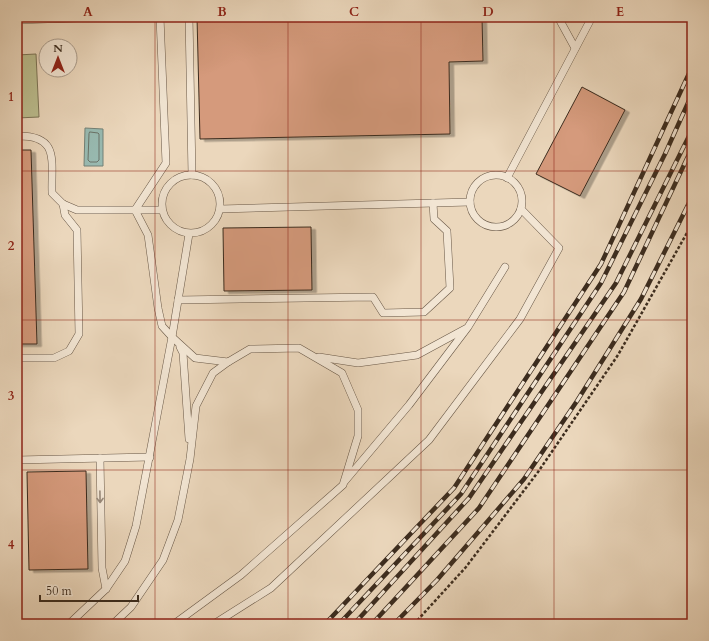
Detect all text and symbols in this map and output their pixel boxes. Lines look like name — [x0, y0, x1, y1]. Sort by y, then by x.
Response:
text: A — [83, 3, 93, 21]
text: B — [217, 3, 227, 21]
text: C — [349, 3, 359, 21]
text: D — [482, 3, 494, 21]
text: E — [616, 3, 624, 21]
north arrow — [38, 38, 78, 78]
text: N — [53, 41, 63, 56]
text: 1 — [8, 88, 14, 106]
text: 2 — [8, 237, 15, 255]
text: 3 — [8, 387, 15, 405]
one-way arrow — [96, 490, 104, 503]
text: 4 — [8, 536, 15, 554]
scale bar — [40, 577, 138, 603]
text: 50 m — [46, 583, 73, 599]

